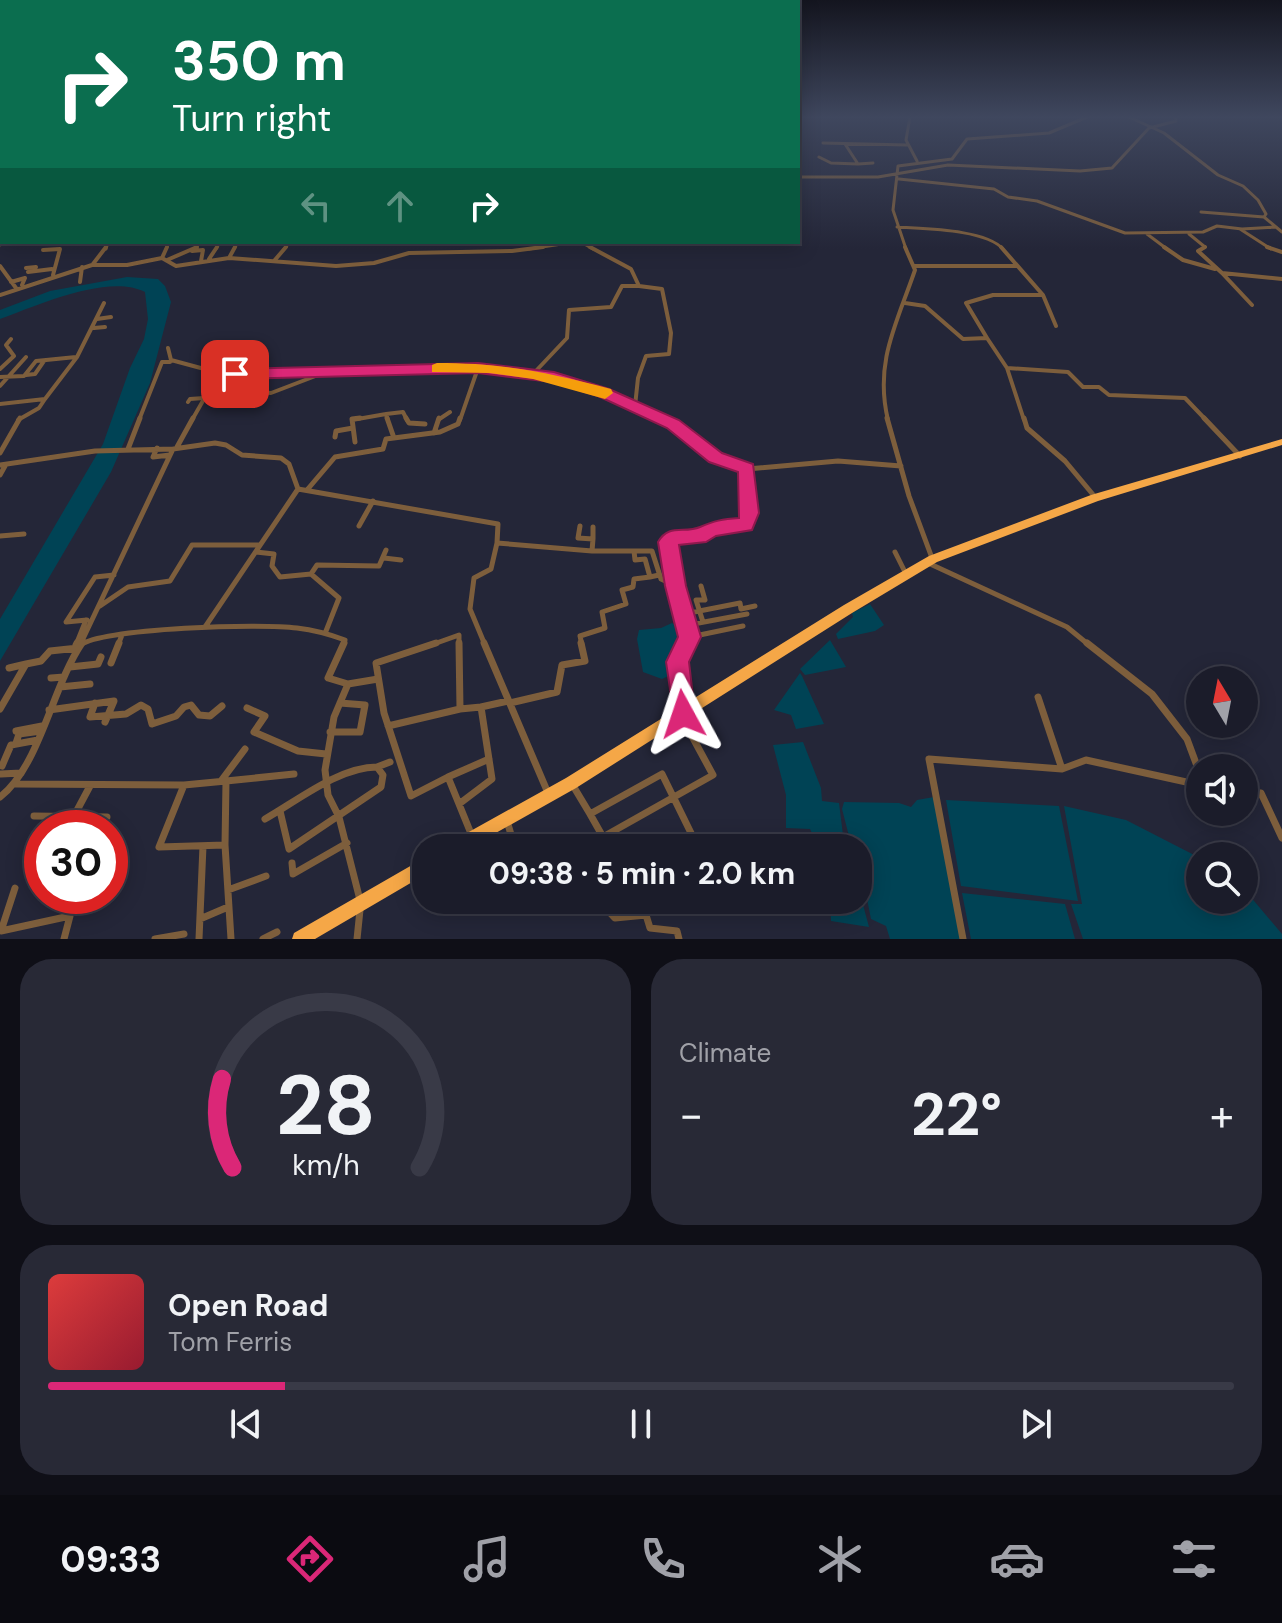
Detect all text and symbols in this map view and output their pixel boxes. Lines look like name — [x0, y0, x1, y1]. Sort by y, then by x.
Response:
text: 350 m — [172, 24, 346, 97]
icon: right — [40, 32, 144, 136]
text: Turn right — [172, 95, 331, 142]
icon: left — [294, 184, 338, 228]
icon: ahead — [378, 184, 422, 228]
icon: right — [462, 184, 506, 228]
pin — [201, 340, 269, 408]
icon: arrive — [213, 352, 257, 396]
north arrow — [1186, 666, 1258, 738]
map controls — [1186, 666, 1258, 914]
position arrow — [641, 672, 725, 756]
button: sound — [1186, 754, 1258, 826]
speed limit sign: 30 — [24, 810, 128, 914]
button: search — [1186, 842, 1258, 914]
text: 09:38 · 5 min · 2.0 km — [489, 854, 795, 893]
text: Climate — [679, 1036, 771, 1070]
text: 28 — [275, 1051, 376, 1160]
text: 22° — [911, 1075, 1002, 1154]
text: − — [679, 1086, 703, 1144]
text: + — [1210, 1086, 1234, 1144]
text: km/h — [292, 1147, 359, 1184]
text: Open Road — [168, 1286, 328, 1325]
text: Tom Ferris — [168, 1325, 292, 1359]
icon: previous — [224, 1402, 268, 1446]
icon: pause — [619, 1402, 663, 1446]
icon: next — [1014, 1402, 1058, 1446]
icon: directions — [282, 1531, 338, 1587]
icon: music — [459, 1531, 515, 1587]
icon: phone — [635, 1531, 691, 1587]
icon: climate — [812, 1531, 868, 1587]
icon: car — [989, 1531, 1045, 1587]
icon: filters — [1166, 1531, 1222, 1587]
text: 09:33 — [60, 1536, 161, 1583]

